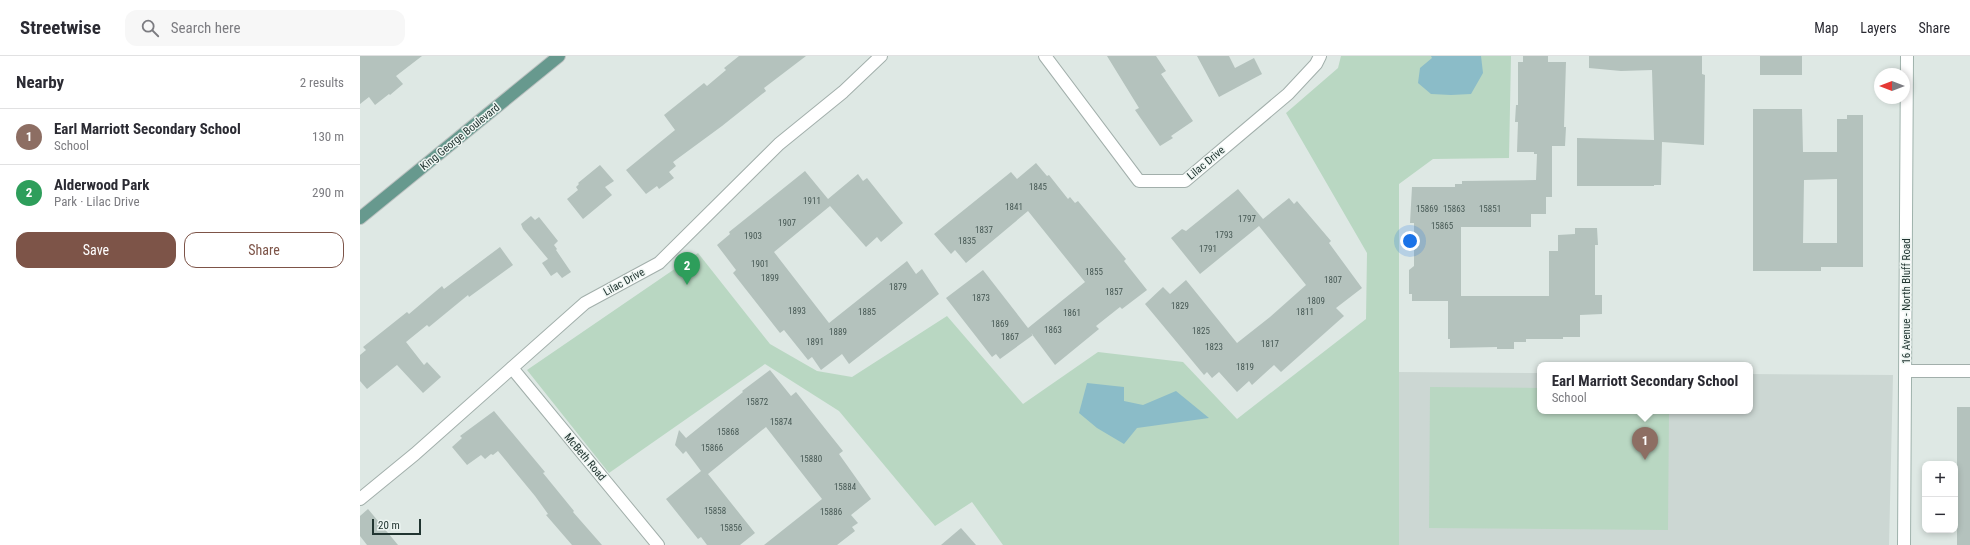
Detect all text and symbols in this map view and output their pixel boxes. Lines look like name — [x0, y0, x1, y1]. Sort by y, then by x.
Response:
search box — [125, 10, 405, 46]
text: Streetwise — [20, 16, 101, 39]
icon: search — [139, 17, 161, 39]
text: Search here — [171, 19, 241, 37]
text: Map — [1814, 20, 1838, 36]
text: Layers — [1860, 20, 1897, 36]
text: Share — [1919, 20, 1950, 36]
north arrow — [1874, 68, 1910, 104]
text: Nearby — [16, 72, 64, 92]
text: 2 results — [300, 75, 344, 90]
street label: King George Boulevard — [418, 101, 502, 173]
text: Earl Marriott Secondary School — [54, 120, 241, 138]
text: 1 — [26, 129, 32, 144]
text: 130 m — [312, 129, 344, 144]
text: School — [54, 138, 89, 153]
street label: Lilac Drive — [1185, 144, 1227, 182]
text: Alderwood Park — [54, 176, 149, 194]
house number: 1845 — [1029, 182, 1047, 192]
text: 2 — [26, 185, 32, 200]
text: 290 m — [312, 185, 344, 200]
text: Park · Lilac Drive — [54, 194, 140, 209]
house number: 1911 — [803, 196, 821, 206]
house number: 1841 — [1005, 202, 1023, 212]
house number: 15869 — [1416, 204, 1438, 214]
house number: 15863 — [1443, 204, 1465, 214]
house number: 15851 — [1479, 204, 1501, 214]
house number: 1797 — [1238, 214, 1256, 224]
house number: 1907 — [778, 218, 796, 228]
house number: 15865 — [1431, 221, 1454, 231]
house number: 1837 — [975, 225, 993, 235]
house number: 1793 — [1215, 230, 1233, 240]
house number: 1903 — [744, 231, 762, 241]
your location — [1400, 231, 1420, 251]
button: Save — [16, 232, 176, 268]
button: Share — [184, 232, 344, 268]
house number: 1835 — [958, 236, 976, 246]
street label: 16 Avenue - North Bluff Road — [1900, 238, 1913, 364]
house number: 1791 — [1199, 244, 1217, 254]
pin: 2 — [674, 252, 700, 285]
house number: 1901 — [751, 259, 769, 269]
street label: Lilac Drive — [601, 265, 647, 299]
house number: 1855 — [1085, 267, 1103, 277]
house number: 1899 — [761, 273, 779, 283]
house number: 1807 — [1324, 275, 1342, 285]
house number: 1879 — [889, 282, 907, 292]
house number: 1857 — [1105, 287, 1123, 297]
house number: 1873 — [972, 293, 990, 303]
house number: 1809 — [1307, 296, 1325, 306]
house number: 1829 — [1171, 301, 1189, 311]
house number: 1893 — [788, 306, 806, 316]
house number: 1885 — [858, 307, 876, 317]
house number: 1811 — [1296, 307, 1314, 317]
house number: 1861 — [1063, 308, 1081, 318]
house number: 1869 — [991, 319, 1009, 329]
house number: 1863 — [1044, 325, 1062, 335]
house number: 1825 — [1192, 326, 1210, 336]
house number: 1889 — [829, 327, 847, 337]
house number: 1867 — [1001, 332, 1019, 342]
house number: 1891 — [806, 337, 824, 347]
house number: 1817 — [1261, 339, 1279, 349]
house number: 1823 — [1205, 342, 1223, 352]
house number: 1819 — [1236, 362, 1254, 372]
popup — [1537, 362, 1753, 414]
text: Earl Marriott Secondary School — [1552, 372, 1738, 390]
text: School — [1552, 390, 1587, 405]
house number: 15872 — [746, 397, 769, 407]
house number: 15874 — [770, 417, 793, 427]
house number: 15868 — [717, 427, 739, 437]
pin: 1 — [1632, 427, 1658, 460]
street label: McBeth Road — [561, 431, 609, 483]
house number: 15866 — [701, 443, 723, 453]
house number: 15880 — [800, 454, 822, 464]
map controls — [1922, 461, 1958, 533]
button: + — [1922, 461, 1958, 497]
house number: 15884 — [834, 482, 857, 492]
button: − — [1922, 497, 1958, 533]
house number: 15858 — [704, 506, 726, 516]
house number: 15886 — [820, 507, 842, 517]
scale bar — [372, 517, 421, 536]
text: 20 m — [378, 519, 400, 532]
house number: 15856 — [720, 523, 742, 533]

